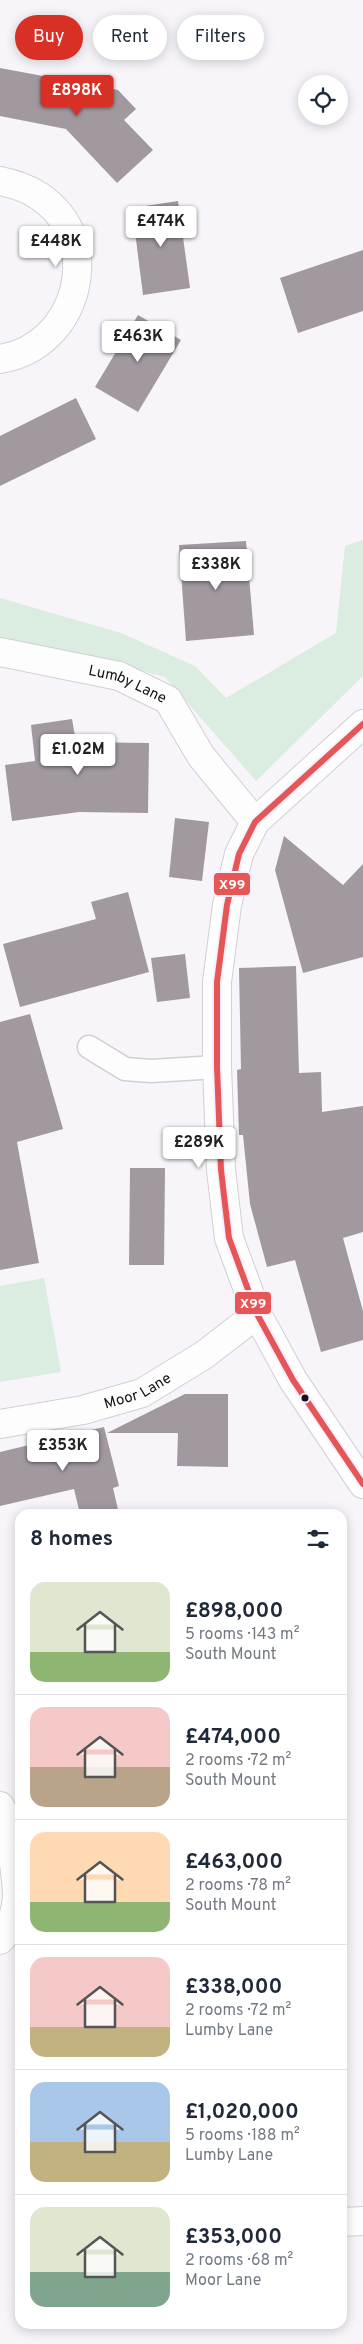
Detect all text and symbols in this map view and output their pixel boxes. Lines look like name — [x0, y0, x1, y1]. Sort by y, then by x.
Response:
chip: Buy — [15, 15, 83, 60]
chip: Rent — [93, 15, 167, 60]
chip: Filters — [177, 15, 264, 60]
pin: £898K — [42, 74, 112, 117]
map controls — [298, 75, 348, 125]
button: locate — [298, 75, 348, 125]
text: £898K — [52, 81, 102, 101]
pin: £474K — [126, 206, 196, 248]
text: £474K — [137, 212, 185, 232]
pin: £448K — [21, 226, 91, 268]
text: £448K — [30, 232, 82, 252]
pin: £463K — [103, 320, 173, 363]
text: £463K — [113, 327, 163, 347]
pin: £338K — [181, 548, 251, 591]
text: £338K — [191, 555, 241, 575]
street label: Lumby Lane — [87, 662, 169, 709]
pin: £1.02M — [37, 734, 119, 776]
text: £1.02M — [51, 740, 105, 760]
line badge: X99 — [213, 872, 251, 896]
text: X99 — [219, 877, 245, 894]
pin: £289K — [164, 1126, 234, 1169]
text: £289K — [174, 1133, 224, 1153]
line badge: X99 — [234, 1291, 272, 1315]
text: X99 — [240, 1296, 266, 1313]
street label: Moor Lane — [102, 1369, 175, 1414]
unlabelled marker — [300, 1393, 310, 1403]
pin: £353K — [28, 1430, 98, 1472]
text: £353K — [38, 1436, 88, 1456]
icon: filters — [304, 1525, 332, 1553]
text: 8 homes — [30, 1526, 113, 1553]
text: £898,000 — [185, 1598, 283, 1625]
icon: home — [70, 1602, 130, 1662]
text: 5 rooms · 143 m² — [185, 1625, 299, 1645]
text: South Mount — [185, 1645, 277, 1665]
text: £474,000 — [185, 1724, 281, 1751]
icon: home — [70, 1727, 130, 1787]
text: 2 rooms · 72 m² — [185, 1751, 291, 1771]
text: South Mount — [185, 1771, 277, 1791]
text: £463,000 — [185, 1849, 283, 1876]
icon: home — [70, 1852, 130, 1912]
text: 2 rooms · 78 m² — [185, 1876, 291, 1896]
text: South Mount — [185, 1896, 277, 1916]
text: £338,000 — [185, 1974, 282, 2001]
icon: home — [70, 1977, 130, 2037]
text: 2 rooms · 72 m² — [185, 2001, 291, 2021]
text: Lumby Lane — [185, 2021, 273, 2041]
text: £1,020,000 — [185, 2099, 299, 2126]
icon: home — [70, 2102, 130, 2162]
text: 5 rooms · 188 m² — [185, 2126, 300, 2146]
text: Lumby Lane — [185, 2146, 273, 2166]
text: £353,000 — [185, 2224, 282, 2251]
icon: home — [70, 2227, 130, 2287]
text: 2 rooms · 68 m² — [185, 2251, 293, 2271]
text: Moor Lane — [185, 2271, 261, 2291]

